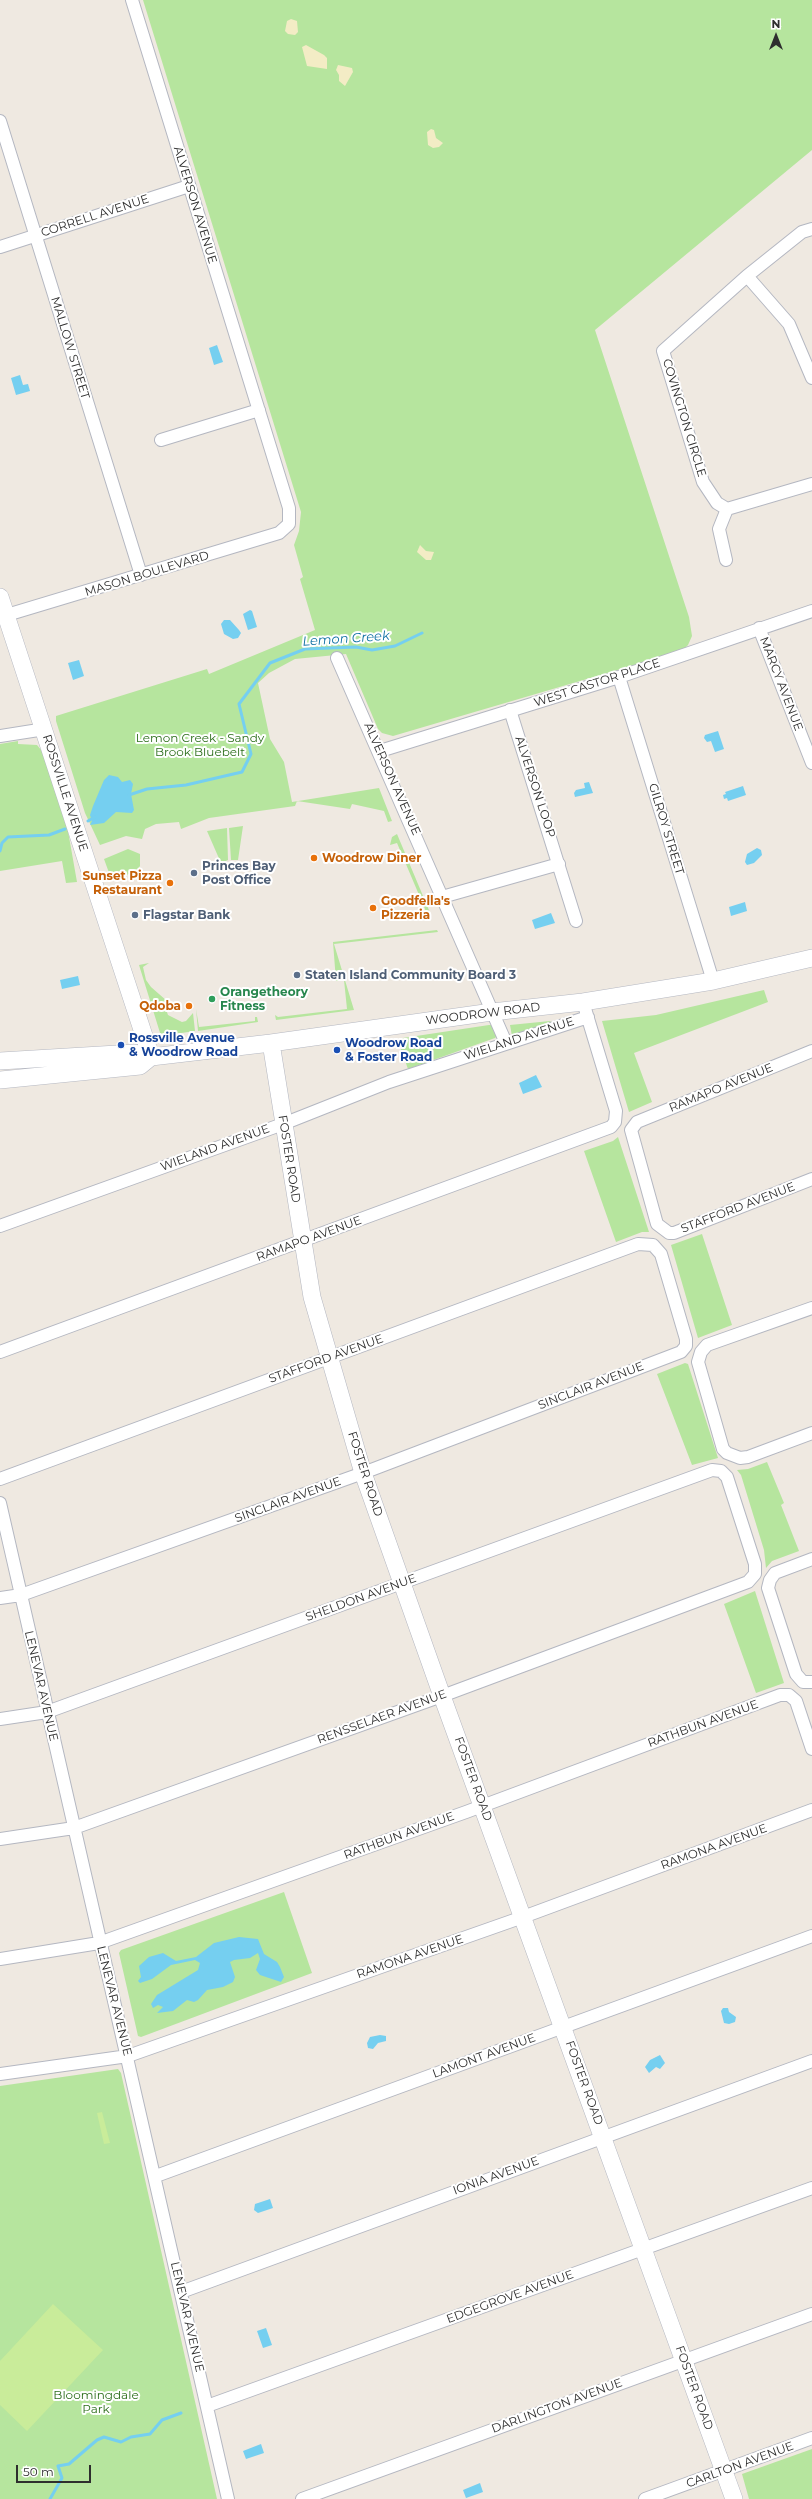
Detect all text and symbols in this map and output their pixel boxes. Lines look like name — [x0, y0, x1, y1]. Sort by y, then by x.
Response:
north arrow — [756, 16, 796, 56]
text: N — [772, 17, 780, 31]
street label: ALVERSON AVENUE — [170, 145, 220, 265]
street label: CORRELL AVENUE — [39, 192, 151, 240]
street label: MALLOW STREET — [48, 295, 92, 401]
street label: COVINGTON CIRCLE — [659, 357, 709, 479]
street label: MASON BOULEVARD — [83, 548, 211, 600]
water label: Lemon Creek — [302, 628, 390, 650]
street label: MARCY AVENUE — [756, 635, 806, 733]
street label: WEST CASTOR PLACE — [532, 656, 662, 710]
street label: ALVERSON AVENUE — [361, 720, 423, 838]
park label: Lemon Creek - Sandy Brook Bluebelt — [136, 731, 264, 759]
street label: ROSSVILLE AVENUE — [39, 733, 91, 853]
street label: ALVERSON LOOP — [512, 734, 558, 840]
street label: GILROY STREET — [645, 782, 687, 876]
place label: Woodrow Diner — [322, 851, 421, 865]
marker: Woodrow Diner — [309, 853, 319, 863]
place label: Princes Bay Post Office — [202, 859, 276, 887]
marker: Princes Bay Post Office — [189, 868, 199, 878]
place label: Sunset Pizza Restaurant — [82, 869, 162, 897]
marker: Sunset Pizza Restaurant — [165, 878, 175, 888]
place label: Goodfella's Pizzeria — [381, 894, 450, 922]
marker: Goodfella's Pizzeria — [368, 903, 378, 913]
place label: Flagstar Bank — [143, 908, 230, 922]
marker: Flagstar Bank — [130, 910, 140, 920]
place label: Staten Island Community Board 3 — [305, 968, 516, 982]
marker: Staten Island Community Board 3 — [292, 970, 302, 980]
place label: Orangetheory Fitness — [220, 985, 308, 1013]
marker: Orangetheory Fitness — [207, 994, 217, 1004]
place label: Qdoba — [139, 999, 181, 1013]
street label: WOODROW ROAD — [425, 1000, 541, 1028]
marker: Qdoba — [184, 1001, 194, 1011]
street label: WIELAND AVENUE — [462, 1014, 576, 1064]
place label: Rossville Avenue & Woodrow Road — [129, 1031, 238, 1059]
place label: Woodrow Road & Foster Road — [345, 1036, 442, 1064]
marker: Rossville Avenue & Woodrow Road — [116, 1040, 126, 1050]
marker: Woodrow Road & Foster Road — [332, 1045, 342, 1055]
street label: RAMAPO AVENUE — [667, 1061, 775, 1115]
street label: FOSTER ROAD — [275, 1114, 303, 1204]
street label: WIELAND AVENUE — [159, 1122, 271, 1174]
street label: STAFFORD AVENUE — [679, 1180, 797, 1236]
street label: RAMAPO AVENUE — [254, 1213, 364, 1265]
street label: STAFFORD AVENUE — [267, 1332, 385, 1386]
street label: SINCLAIR AVENUE — [536, 1359, 646, 1413]
street label: FOSTER ROAD — [344, 1430, 386, 1518]
street label: SINCLAIR AVENUE — [233, 1474, 343, 1526]
street label: SHELDON AVENUE — [304, 1571, 418, 1625]
street label: LENEVAR AVENUE — [21, 1629, 61, 1743]
street label: RENSSELAER AVENUE — [315, 1687, 449, 1747]
street label: RATHBUN AVENUE — [646, 1697, 760, 1751]
street label: FOSTER ROAD — [451, 1735, 495, 1823]
street label: RATHBUN AVENUE — [342, 1809, 456, 1863]
street label: RAMONA AVENUE — [659, 1821, 769, 1873]
street label: RAMONA AVENUE — [355, 1932, 465, 1982]
street label: LENEVAR AVENUE — [93, 1945, 135, 2057]
street label: LAMONT AVENUE — [430, 2031, 538, 2081]
street label: FOSTER ROAD — [562, 2039, 606, 2127]
street label: IONIA AVENUE — [451, 2154, 541, 2198]
street label: LENEVAR AVENUE — [167, 2260, 207, 2374]
street label: EDGEGROVE AVENUE — [445, 2267, 575, 2327]
street label: FOSTER ROAD — [672, 2344, 716, 2432]
street label: DARLINGTON AVENUE — [490, 2376, 624, 2436]
park label: Bloomingdale Park — [53, 2388, 139, 2416]
street label: CARLTON AVENUE — [684, 2439, 796, 2491]
scale bar — [18, 2457, 93, 2483]
text: 50 m — [23, 2464, 54, 2479]

